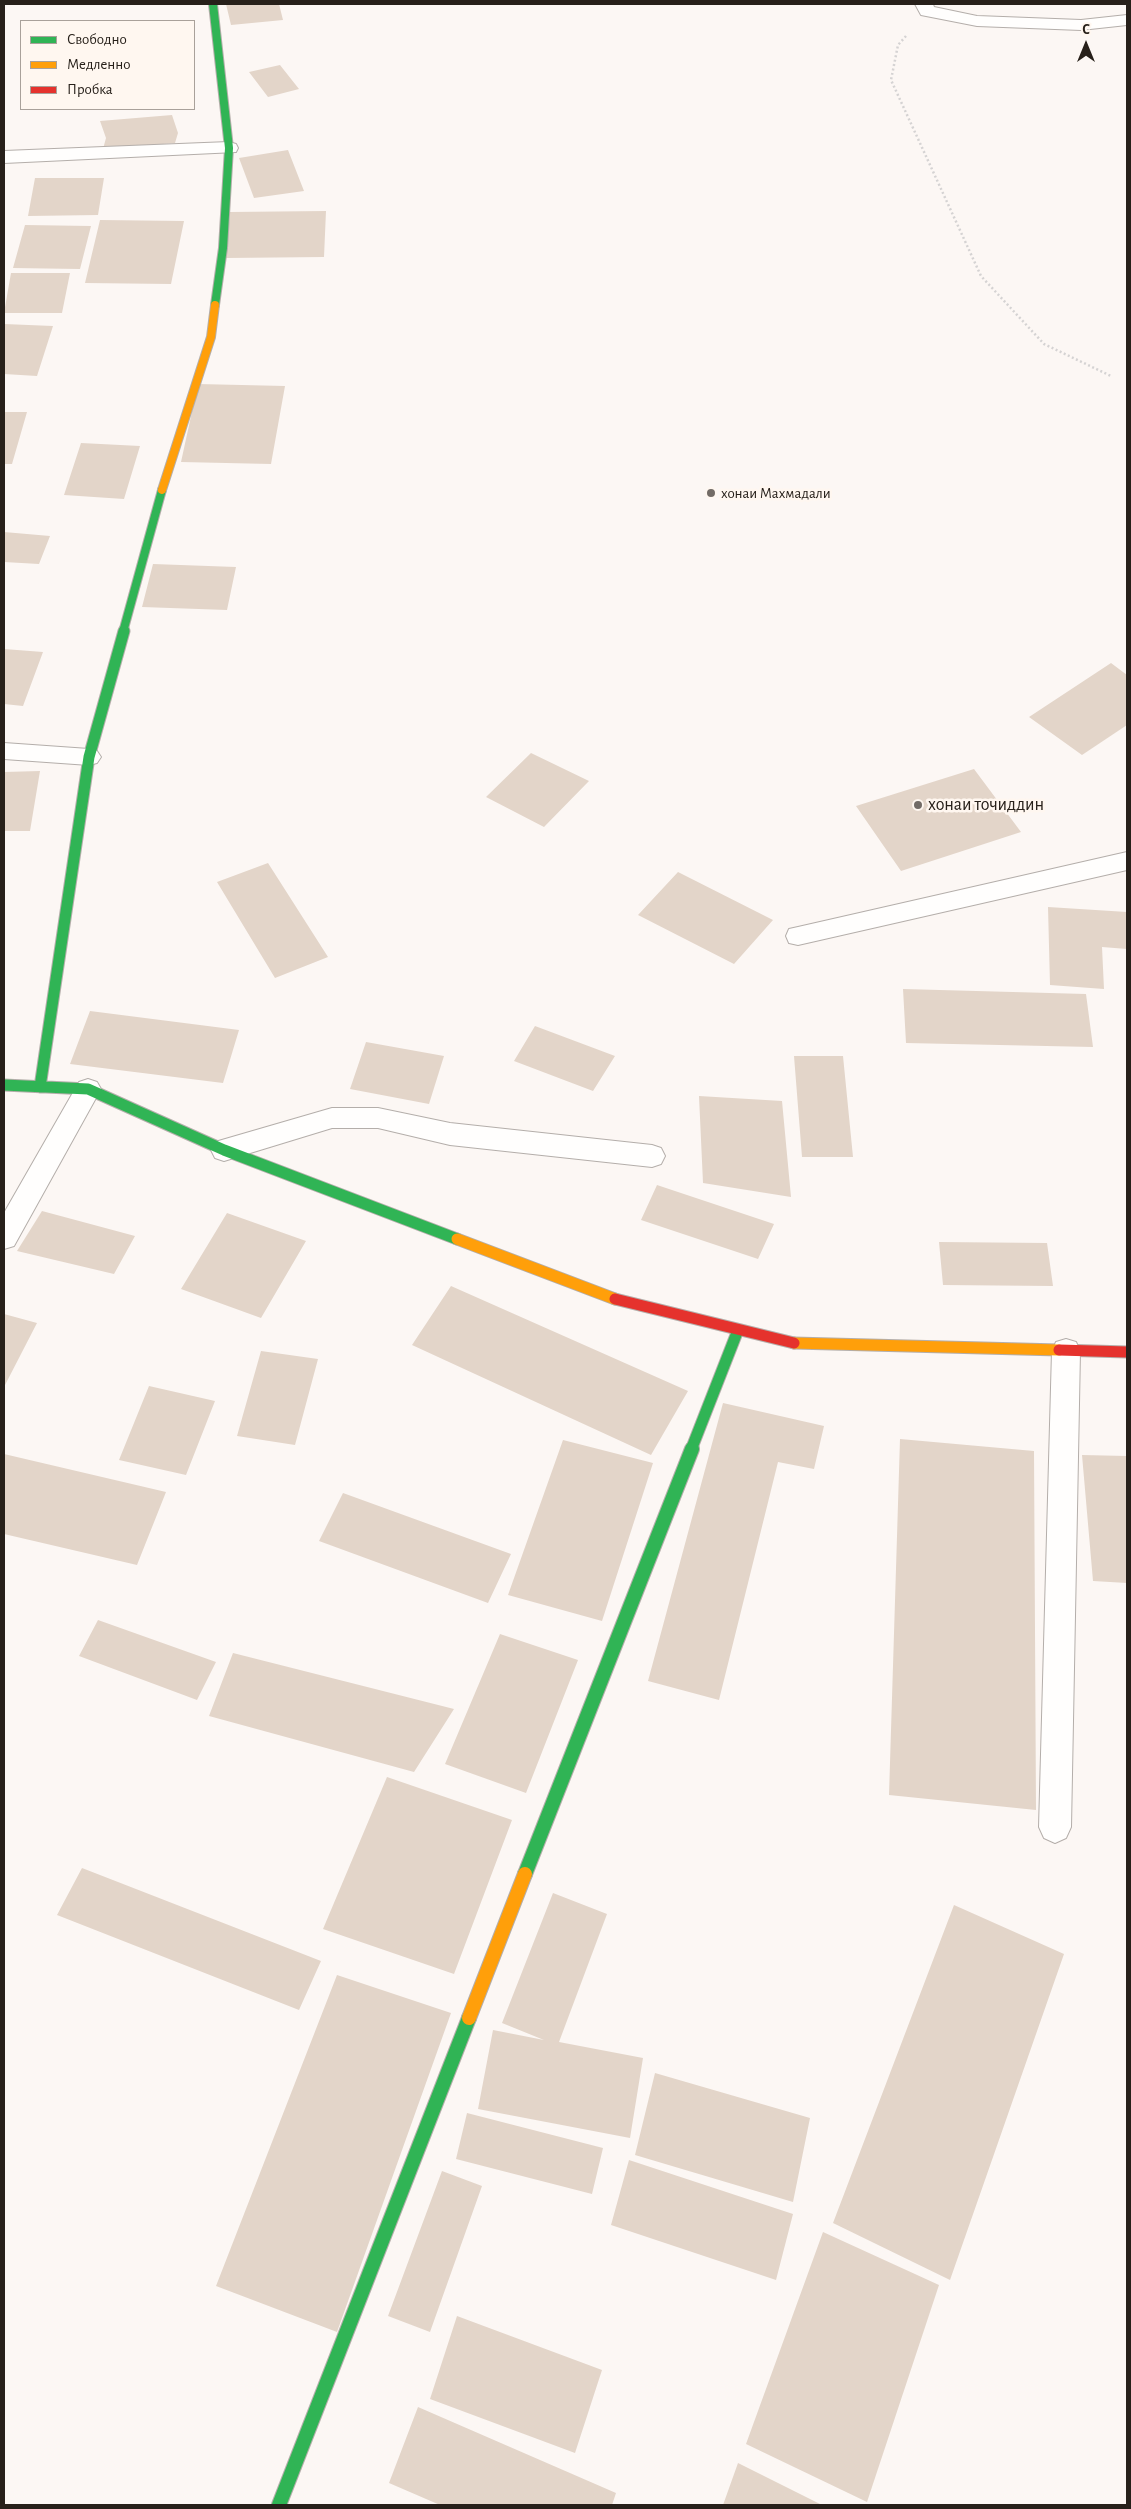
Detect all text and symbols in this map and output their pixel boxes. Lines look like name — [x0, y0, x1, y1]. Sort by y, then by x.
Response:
legend — [20, 20, 195, 110]
north arrow — [1061, 20, 1111, 70]
text: С — [1082, 23, 1090, 37]
text: Свободно — [67, 32, 127, 47]
text: Медленно — [67, 57, 131, 72]
text: Пробка — [67, 82, 113, 97]
place label: хонаи Махмадали — [721, 484, 831, 502]
marker: хонаи Махмадали — [705, 487, 717, 499]
place label: хонаи точиддин — [928, 794, 1044, 816]
marker: хонаи точиддин — [912, 799, 924, 811]

